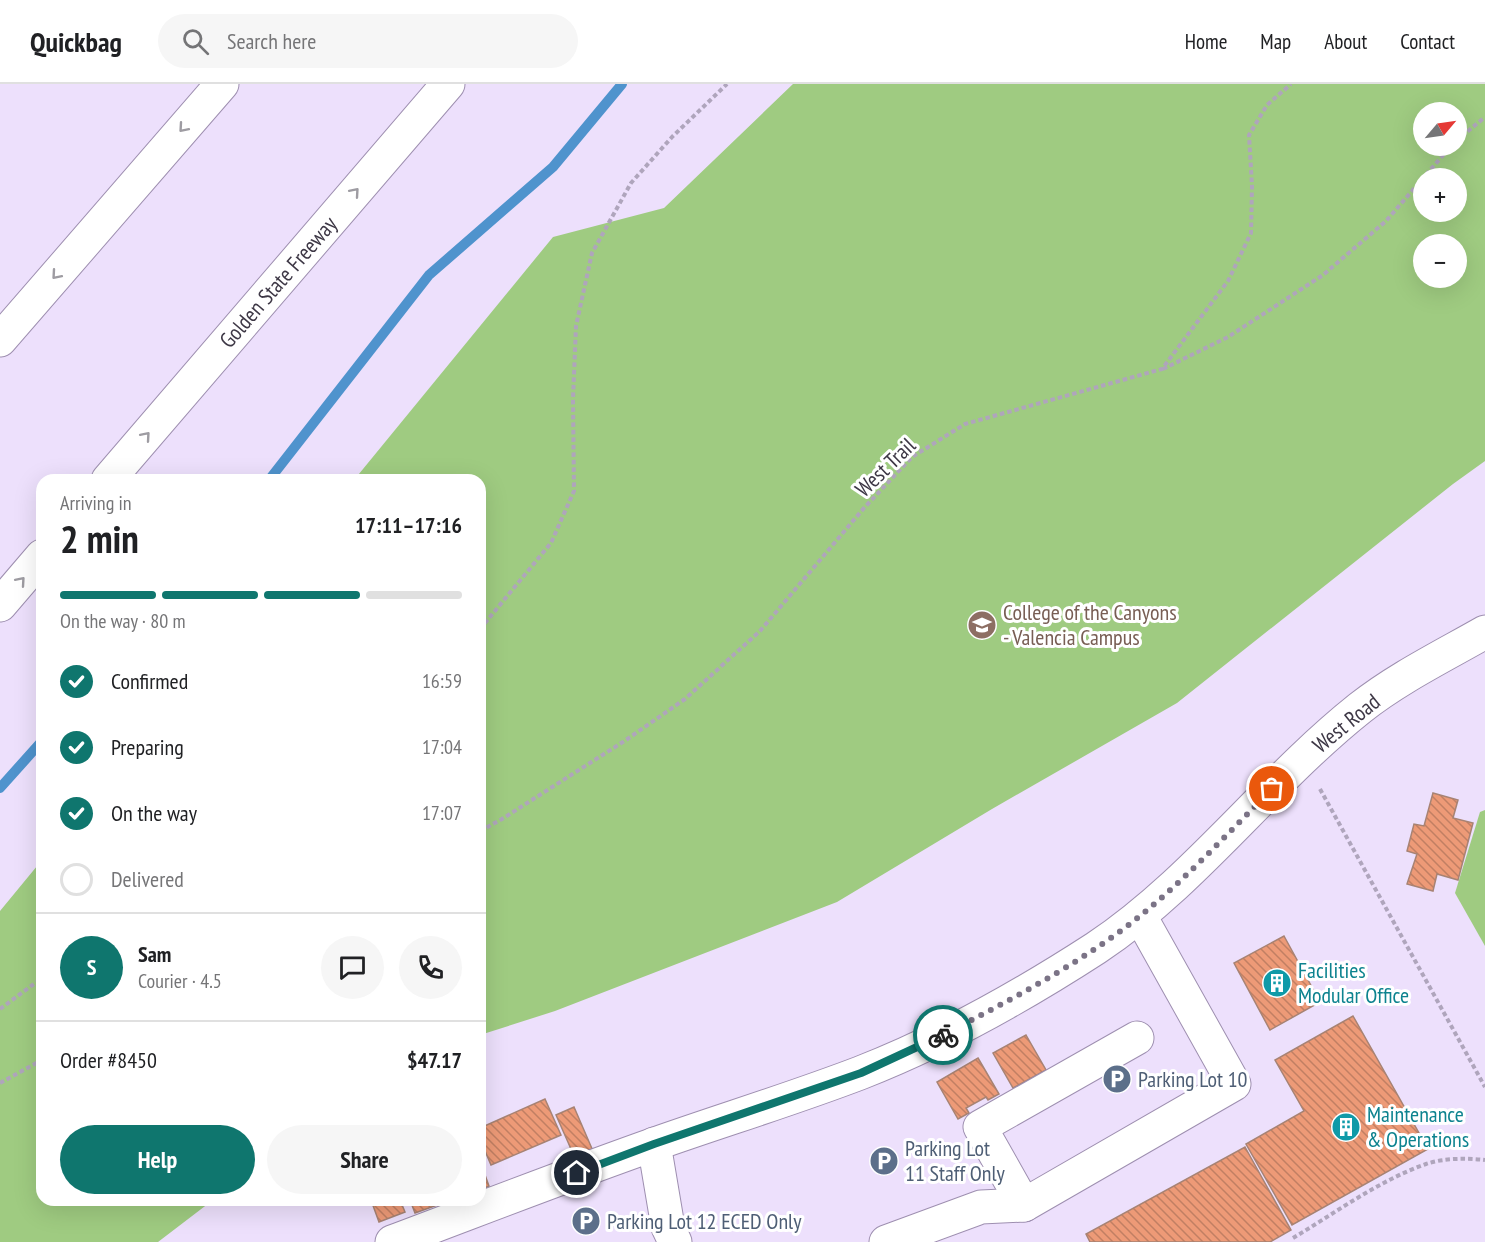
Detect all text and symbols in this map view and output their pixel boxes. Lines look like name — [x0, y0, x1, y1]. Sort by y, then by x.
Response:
search box — [158, 14, 578, 68]
text: Quickbag — [30, 23, 122, 60]
icon: search — [179, 25, 212, 58]
text: Search here — [227, 27, 316, 55]
text: Home — [1185, 28, 1227, 55]
text: Map — [1260, 28, 1291, 55]
text: About — [1324, 28, 1367, 55]
text: Contact — [1400, 28, 1455, 55]
north arrow — [1413, 102, 1467, 156]
map controls — [1413, 102, 1467, 288]
one-way arrow — [180, 121, 191, 132]
button: + — [1413, 168, 1467, 222]
one-way arrow — [348, 188, 359, 199]
street label: Golden State Freeway — [213, 210, 343, 354]
button: − — [1413, 234, 1467, 288]
one-way arrow — [52, 269, 63, 279]
street label: West Trail — [849, 431, 922, 503]
one-way arrow — [139, 432, 150, 443]
text: Arriving in — [60, 490, 132, 516]
text: 17:11–17:16 — [355, 511, 462, 539]
text: 2 min — [60, 513, 139, 564]
one-way arrow — [14, 577, 25, 588]
place label: College of the Canyons - Valencia Campus — [1003, 598, 1177, 651]
text: On the way · 80 m — [60, 608, 186, 634]
school or university icon: College of the Canyons - Valencia Campus — [966, 609, 998, 641]
icon: check — [60, 665, 93, 698]
text: Confirmed — [111, 667, 188, 695]
text: 16:59 — [422, 668, 462, 694]
street label: West Road — [1307, 687, 1385, 759]
icon: check — [60, 731, 93, 764]
text: Preparing — [111, 733, 184, 761]
text: 17:04 — [422, 734, 462, 760]
pin — [1246, 763, 1297, 814]
icon: bag — [1255, 772, 1288, 805]
icon: check — [60, 797, 93, 830]
text: On the way — [111, 799, 197, 827]
text: 17:07 — [422, 800, 462, 826]
text: Delivered — [111, 865, 184, 893]
button: chat — [321, 936, 384, 999]
button: phone — [399, 936, 462, 999]
text: Sam — [138, 940, 171, 968]
text: S — [87, 953, 96, 981]
place label: Facilities Modular Office — [1298, 956, 1409, 1009]
building icon: Facilities Modular Office — [1261, 967, 1293, 999]
text: Courier · 4.5 — [138, 968, 222, 994]
courier — [913, 1005, 973, 1065]
icon: bike — [927, 1019, 960, 1052]
text: Order #8450 — [60, 1046, 157, 1074]
text: $47.17 — [407, 1046, 462, 1074]
parking icon: Parking Lot 10 — [1101, 1063, 1133, 1095]
place label: Parking Lot 10 — [1138, 1065, 1248, 1093]
place label: Maintenance & Operations — [1367, 1100, 1469, 1153]
building icon: Maintenance & Operations — [1330, 1111, 1362, 1143]
button: Help — [60, 1125, 255, 1194]
button: Share — [267, 1125, 462, 1194]
place label: Parking Lot 11 Staff Only — [905, 1134, 1006, 1187]
parking icon: Parking Lot 11 Staff Only — [868, 1145, 900, 1177]
pin — [551, 1147, 602, 1198]
icon: home — [560, 1156, 593, 1189]
parking icon: Parking Lot 12 ECED Only — [570, 1205, 602, 1237]
place label: Parking Lot 12 ECED Only — [607, 1207, 802, 1235]

